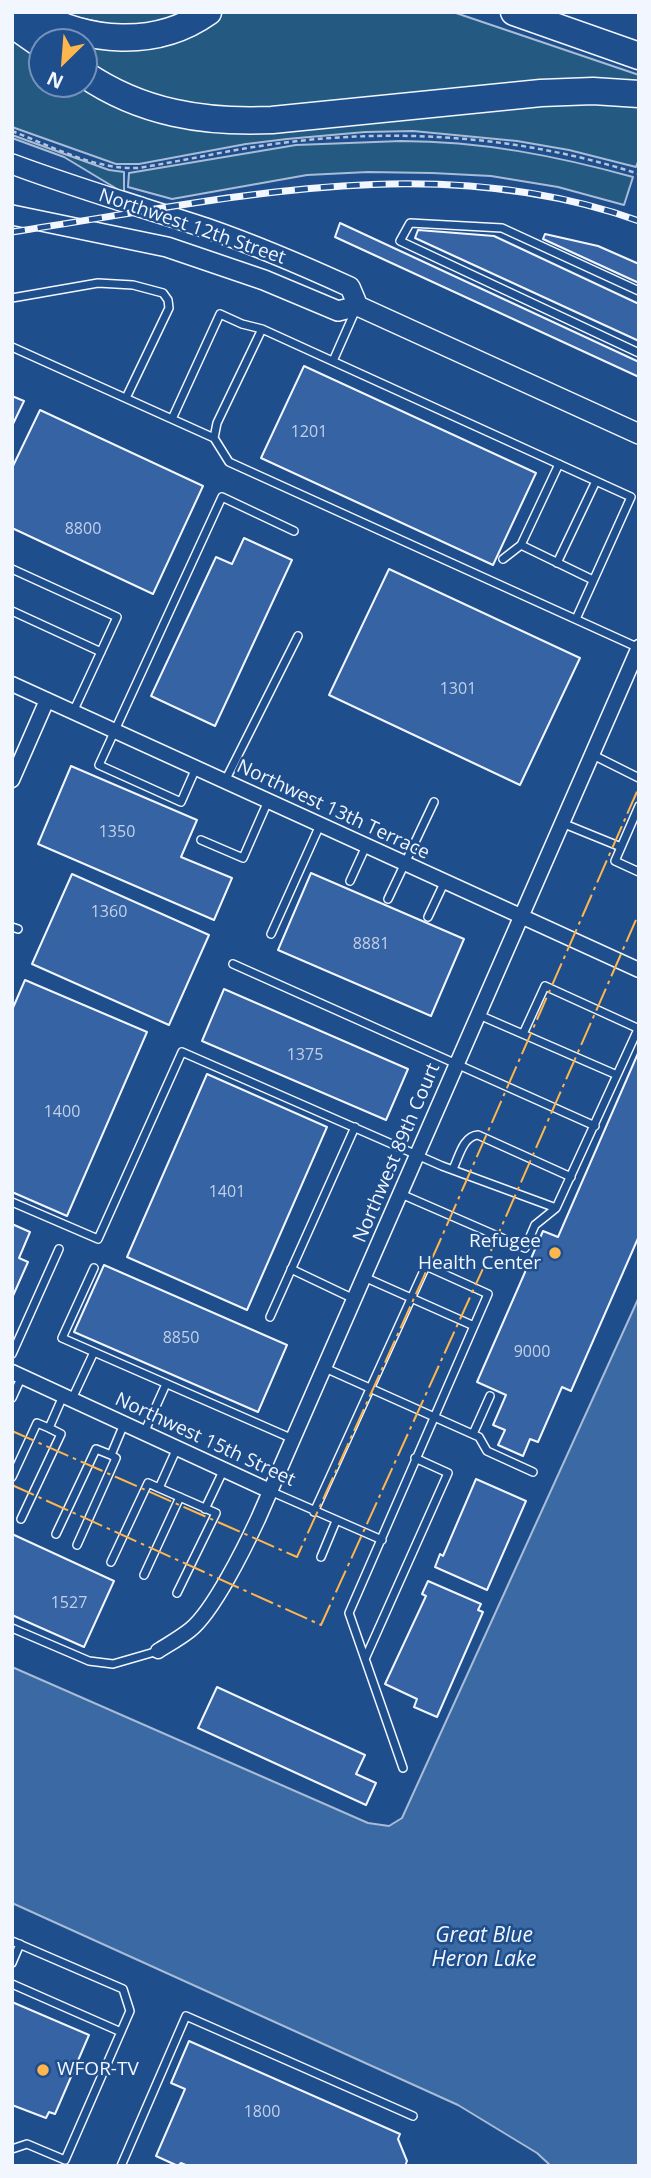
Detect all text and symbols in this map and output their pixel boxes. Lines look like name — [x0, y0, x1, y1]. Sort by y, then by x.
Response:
north arrow — [28, 28, 98, 98]
text: N — [42, 65, 67, 95]
street label: Northwest 12th Street — [96, 184, 288, 270]
house number: 1201 — [291, 422, 327, 442]
house number: 8800 — [65, 519, 101, 539]
house number: 1301 — [440, 679, 476, 699]
street label: Northwest 13th Terrace — [233, 755, 433, 865]
house number: 1350 — [99, 822, 135, 842]
house number: 1360 — [91, 902, 127, 922]
house number: 8881 — [353, 934, 389, 954]
house number: 1375 — [287, 1045, 323, 1065]
street label: Northwest 89th Court — [349, 1060, 445, 1246]
house number: 1400 — [44, 1102, 80, 1122]
house number: 1401 — [209, 1182, 245, 1202]
place label: Refugee Health Center — [418, 1231, 541, 1275]
marker: Refugee Health Center — [547, 1245, 563, 1261]
house number: 8850 — [163, 1328, 199, 1348]
house number: 9000 — [514, 1342, 550, 1362]
street label: Northwest 15th Street — [111, 1388, 299, 1492]
house number: 1527 — [51, 1593, 87, 1613]
water label: Great Blue Heron Lake — [431, 1923, 537, 1973]
place label: WFOR-TV — [57, 2059, 139, 2081]
marker: WFOR-TV — [35, 2062, 51, 2078]
house number: 1800 — [244, 2102, 280, 2122]

